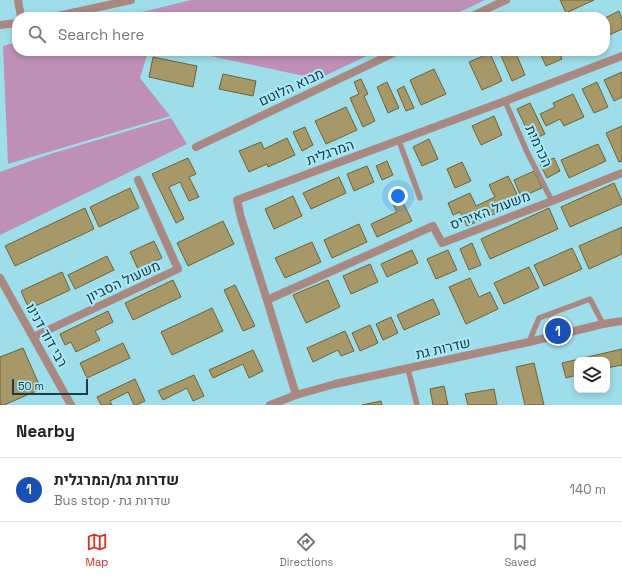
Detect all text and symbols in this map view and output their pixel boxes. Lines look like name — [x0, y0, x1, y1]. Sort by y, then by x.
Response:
search box — [12, 12, 610, 56]
icon: search — [26, 23, 48, 45]
text: Search here — [58, 25, 144, 44]
street label: מבוא הלוטם — [255, 64, 327, 110]
street label: הכרמית — [521, 122, 557, 170]
street label: המרגלית — [304, 135, 356, 169]
your location — [388, 186, 408, 206]
street label: משעול האיריס — [447, 186, 533, 234]
street label: משעול הסביון — [83, 256, 163, 306]
street label: רבי דוד דנינו — [22, 300, 72, 370]
pin: 1 — [545, 316, 571, 346]
street label: שדרות גת — [414, 333, 472, 363]
map controls — [574, 357, 610, 393]
button: layers — [574, 357, 610, 393]
scale bar — [12, 377, 88, 396]
text: 50 m — [18, 379, 44, 393]
text: Nearby — [16, 420, 75, 442]
text: שדרות גת/המרגלית — [54, 470, 179, 489]
text: 1 — [26, 481, 32, 498]
text: 140 m — [570, 481, 606, 498]
text: Bus stop · שדרות גת — [54, 492, 171, 509]
tab: Map — [86, 531, 108, 569]
tab: Directions — [279, 531, 333, 569]
tab: Saved — [504, 531, 536, 569]

